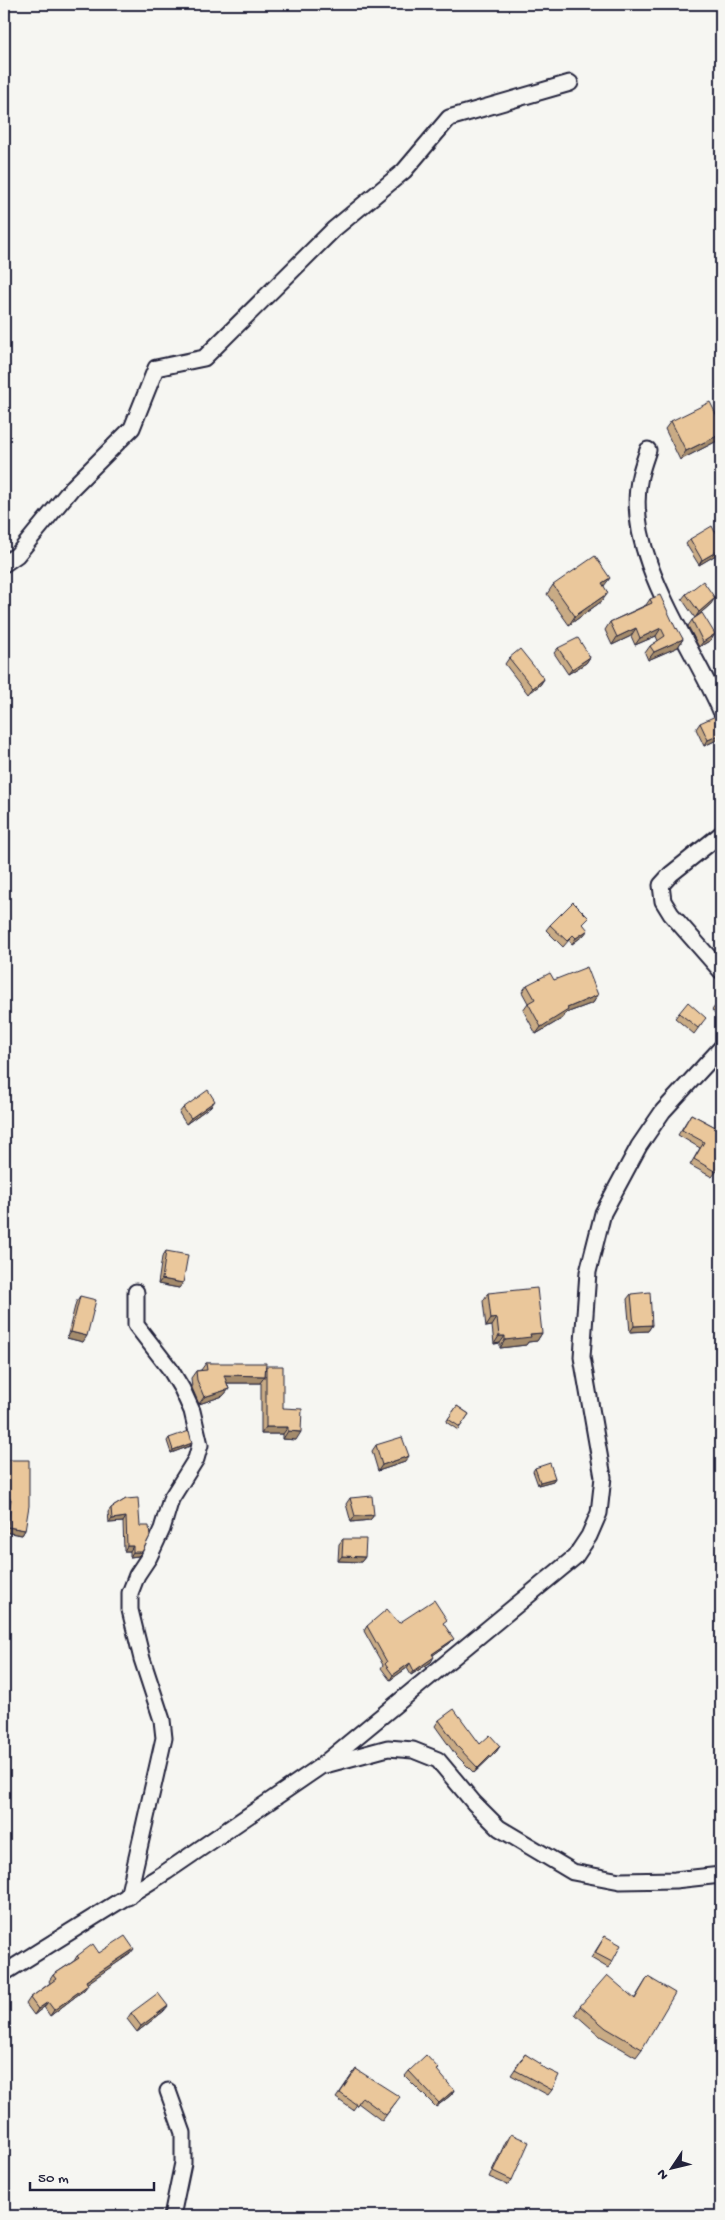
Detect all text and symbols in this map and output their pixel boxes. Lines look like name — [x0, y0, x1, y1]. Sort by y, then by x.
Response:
north arrow — [648, 2142, 698, 2192]
scale bar — [30, 2160, 154, 2192]
text: N — [654, 2165, 673, 2183]
text: 50 m — [38, 2170, 69, 2188]

